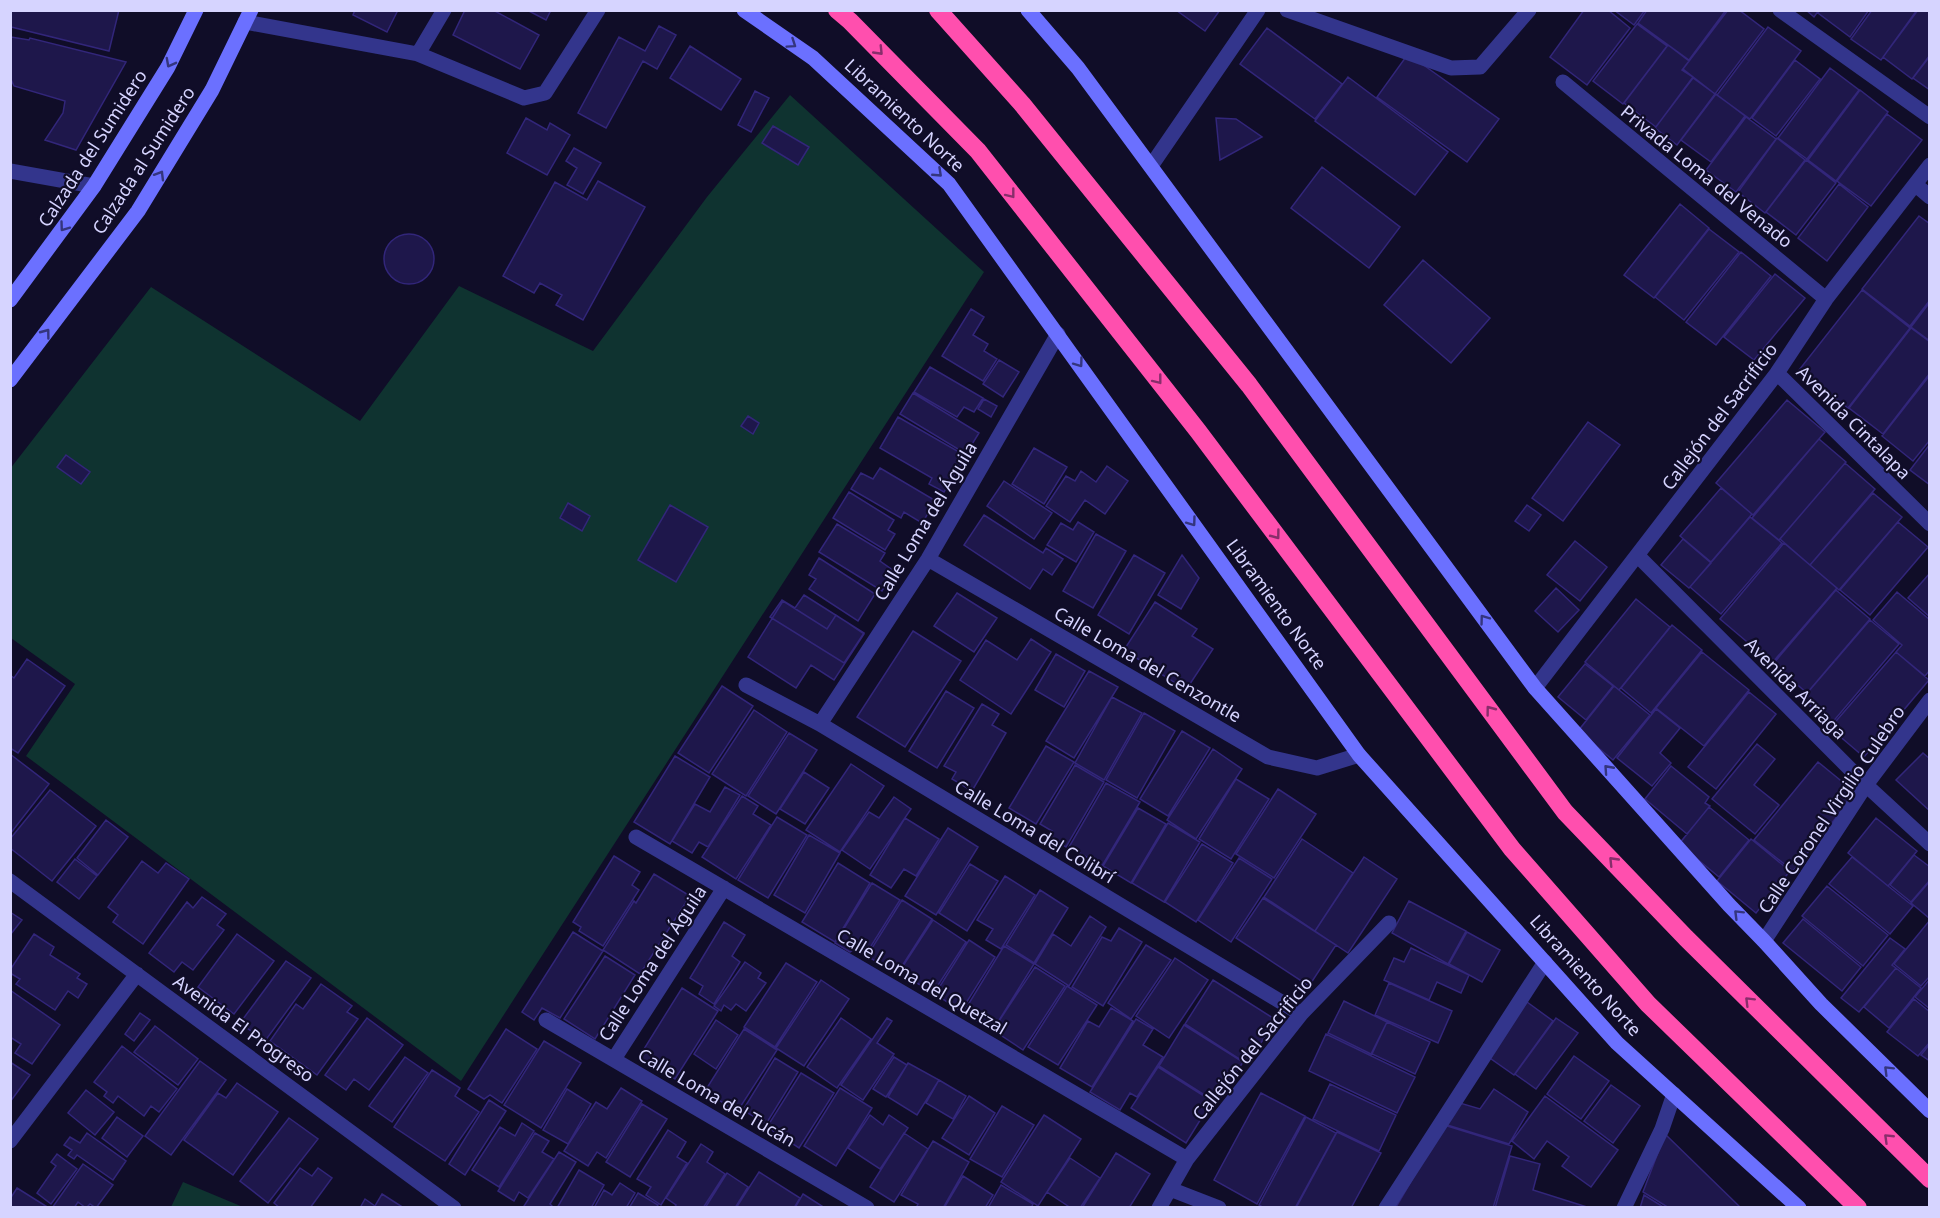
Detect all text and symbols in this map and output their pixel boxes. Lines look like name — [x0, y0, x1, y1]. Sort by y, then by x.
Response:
one-way arrow — [786, 36, 796, 48]
one-way arrow — [872, 43, 883, 54]
street label: Libramiento Norte — [840, 53, 970, 177]
one-way arrow — [166, 56, 177, 67]
street label: Calzada del Sumidero — [32, 65, 152, 231]
street label: Calzada al Sumidero — [86, 81, 200, 239]
street label: Privada Loma del Venado — [1616, 99, 1798, 253]
one-way arrow — [931, 166, 941, 177]
one-way arrow — [153, 171, 165, 181]
one-way arrow — [1004, 187, 1015, 198]
one-way arrow — [61, 220, 72, 231]
one-way arrow — [39, 329, 50, 340]
street label: Callejón del Sacrificio — [1656, 337, 1782, 495]
one-way arrow — [1072, 356, 1083, 367]
street label: Avenida Cintalapa — [1792, 360, 1916, 484]
one-way arrow — [1150, 373, 1161, 384]
street label: Calle Loma del Águila — [868, 437, 982, 605]
one-way arrow — [1185, 515, 1196, 526]
one-way arrow — [1269, 528, 1280, 539]
street label: Libramiento Norte — [1222, 534, 1332, 674]
street label: Calle Loma del Cenzontle — [1050, 600, 1246, 728]
one-way arrow — [1481, 614, 1492, 625]
street label: Avenida Arriaga — [1740, 632, 1852, 744]
street label: Calle Coronel Virgilio Culebro — [1752, 700, 1910, 918]
one-way arrow — [1486, 706, 1497, 717]
one-way arrow — [1604, 765, 1615, 776]
street label: Calle Loma del Colibrí — [950, 774, 1120, 889]
one-way arrow — [1609, 858, 1620, 869]
street label: Calle Loma del Águila — [593, 880, 711, 1046]
street label: Libramiento Norte — [1525, 909, 1647, 1041]
one-way arrow — [1734, 911, 1745, 921]
street label: Calle Loma del Quetzal — [832, 922, 1012, 1040]
street label: Avenida El Progreso — [169, 969, 319, 1087]
street label: Callejón del Sacrificio — [1187, 971, 1317, 1125]
one-way arrow — [1745, 997, 1756, 1008]
street label: Calle Loma del Tucán — [634, 1042, 800, 1152]
one-way arrow — [1884, 1066, 1895, 1077]
one-way arrow — [1884, 1134, 1895, 1145]

